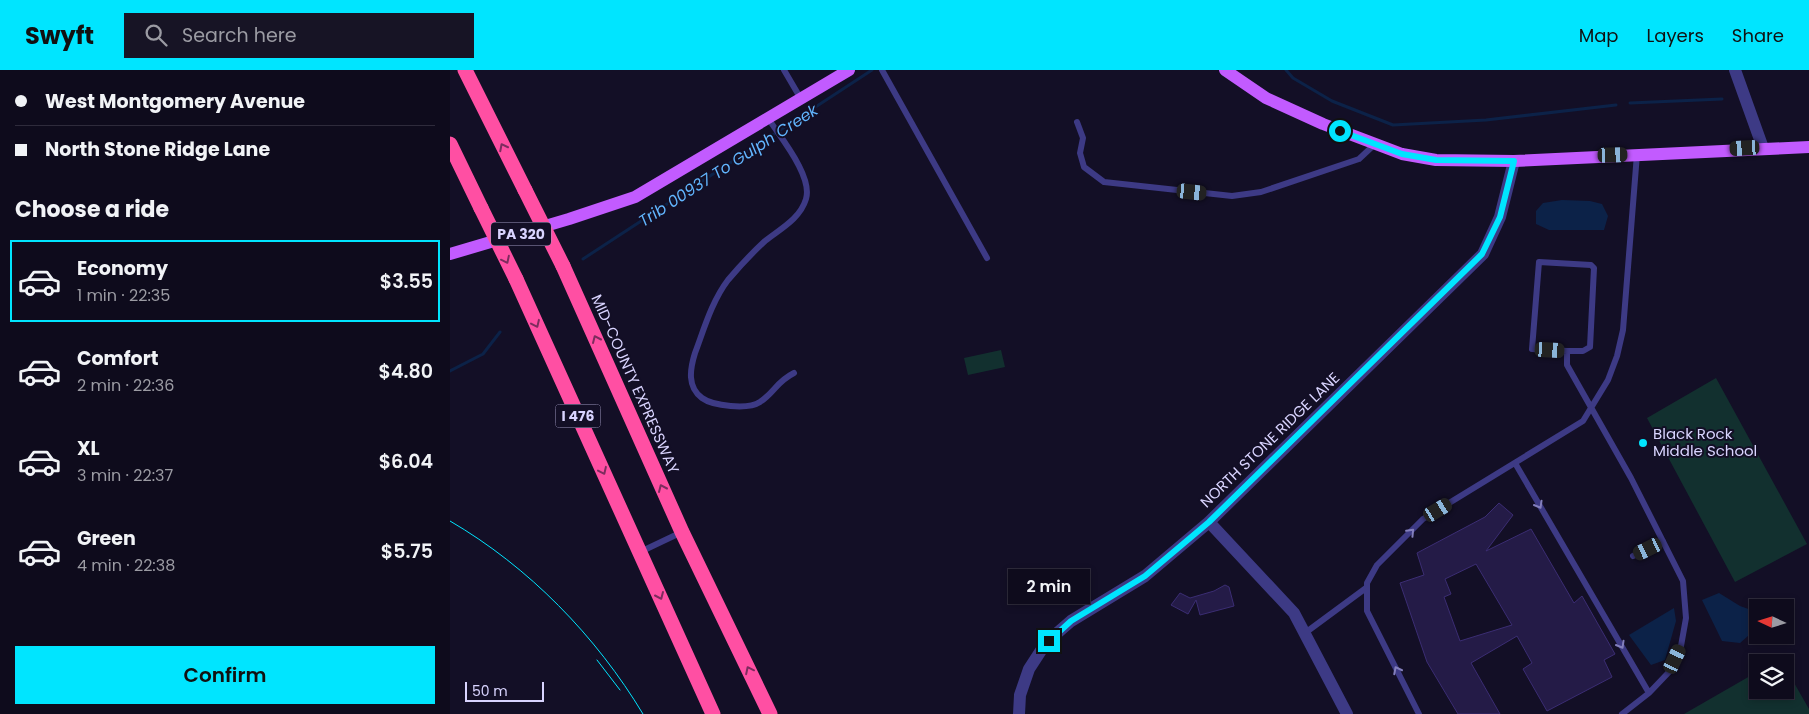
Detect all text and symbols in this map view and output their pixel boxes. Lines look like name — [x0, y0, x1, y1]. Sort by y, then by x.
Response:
search box — [124, 13, 474, 58]
text: Swyft — [25, 19, 94, 52]
icon: search — [142, 21, 170, 49]
text: Search here — [182, 22, 297, 49]
text: Map — [1579, 23, 1619, 48]
text: Layers — [1647, 23, 1704, 48]
text: Share — [1732, 23, 1784, 48]
text: West Montgomery Avenue — [45, 88, 305, 115]
water label: Trib 00937 To Gulph Creek — [634, 98, 823, 232]
route start — [1329, 120, 1351, 142]
text: North Stone Ridge Lane — [45, 136, 270, 163]
car — [1729, 140, 1760, 156]
one-way arrow — [499, 143, 509, 152]
car — [1597, 147, 1628, 163]
car — [1176, 183, 1207, 201]
text: Choose a ride — [15, 194, 169, 225]
road number: PA 320 — [491, 222, 551, 245]
one-way arrow — [500, 254, 510, 263]
text: Economy — [77, 255, 168, 282]
icon: car — [17, 259, 62, 304]
text: $3.55 — [380, 268, 433, 295]
text: 1 min · 22:35 — [77, 284, 170, 307]
street label: MID-COUNTY EXPRESSWAY — [586, 291, 685, 477]
one-way arrow — [529, 319, 540, 328]
one-way arrow — [591, 335, 602, 344]
car — [1534, 342, 1565, 358]
text: Comfort — [77, 345, 159, 372]
icon: car — [17, 349, 62, 394]
text: $4.80 — [379, 358, 433, 385]
street label: NORTH STONE RIDGE LANE — [1195, 367, 1344, 512]
text: 2 min · 22:36 — [77, 374, 174, 397]
road number: I 476 — [556, 404, 600, 428]
place label: Black Rock Middle School — [1653, 423, 1757, 461]
text: XL — [77, 435, 100, 462]
marker: Black Rock Middle School — [1637, 437, 1649, 449]
icon: car — [17, 439, 62, 484]
text: $6.04 — [379, 448, 433, 475]
text: 3 min · 22:37 — [77, 464, 173, 487]
one-way arrow — [597, 466, 608, 475]
one-way arrow — [657, 484, 668, 493]
car — [1421, 496, 1454, 524]
one-way arrow — [1533, 499, 1543, 508]
text: Green — [77, 525, 136, 552]
one-way arrow — [1405, 528, 1414, 537]
icon: car — [17, 529, 62, 574]
car — [1631, 536, 1664, 562]
text: $5.75 — [381, 538, 433, 565]
text: 4 min · 22:38 — [77, 554, 175, 577]
callout: 2 min — [1008, 568, 1090, 604]
text: 2 min — [1027, 575, 1071, 598]
one-way arrow — [654, 591, 664, 600]
north arrow — [1749, 599, 1794, 644]
map controls — [1749, 599, 1794, 699]
route end — [1038, 630, 1060, 652]
one-way arrow — [1615, 640, 1625, 649]
car — [1661, 642, 1688, 676]
button: Confirm — [15, 646, 435, 704]
button: layers — [1749, 654, 1794, 699]
one-way arrow — [745, 666, 755, 675]
one-way arrow — [1393, 667, 1403, 676]
scale bar — [465, 679, 544, 702]
text: 50 m — [472, 681, 508, 701]

